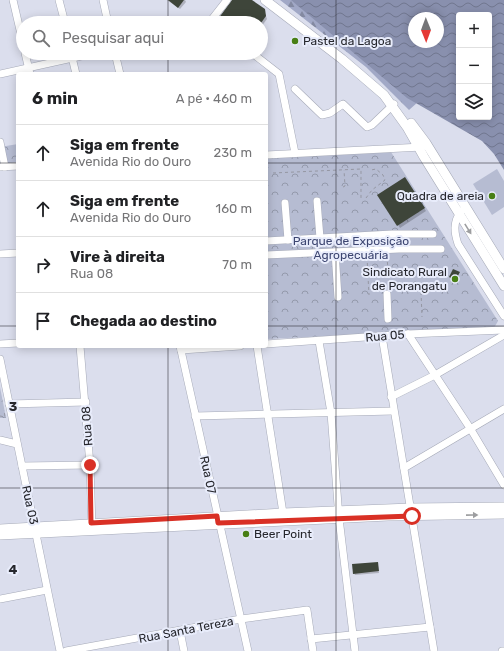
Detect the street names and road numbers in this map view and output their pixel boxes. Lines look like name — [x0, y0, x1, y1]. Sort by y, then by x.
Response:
street label: Rua 05 — [365, 327, 405, 345]
street label: Rua 08 — [79, 406, 95, 446]
street label: Rua 07 — [197, 455, 219, 495]
street label: Rua 03 — [19, 484, 41, 526]
street label: Rua Santa Tereza — [137, 614, 235, 646]

